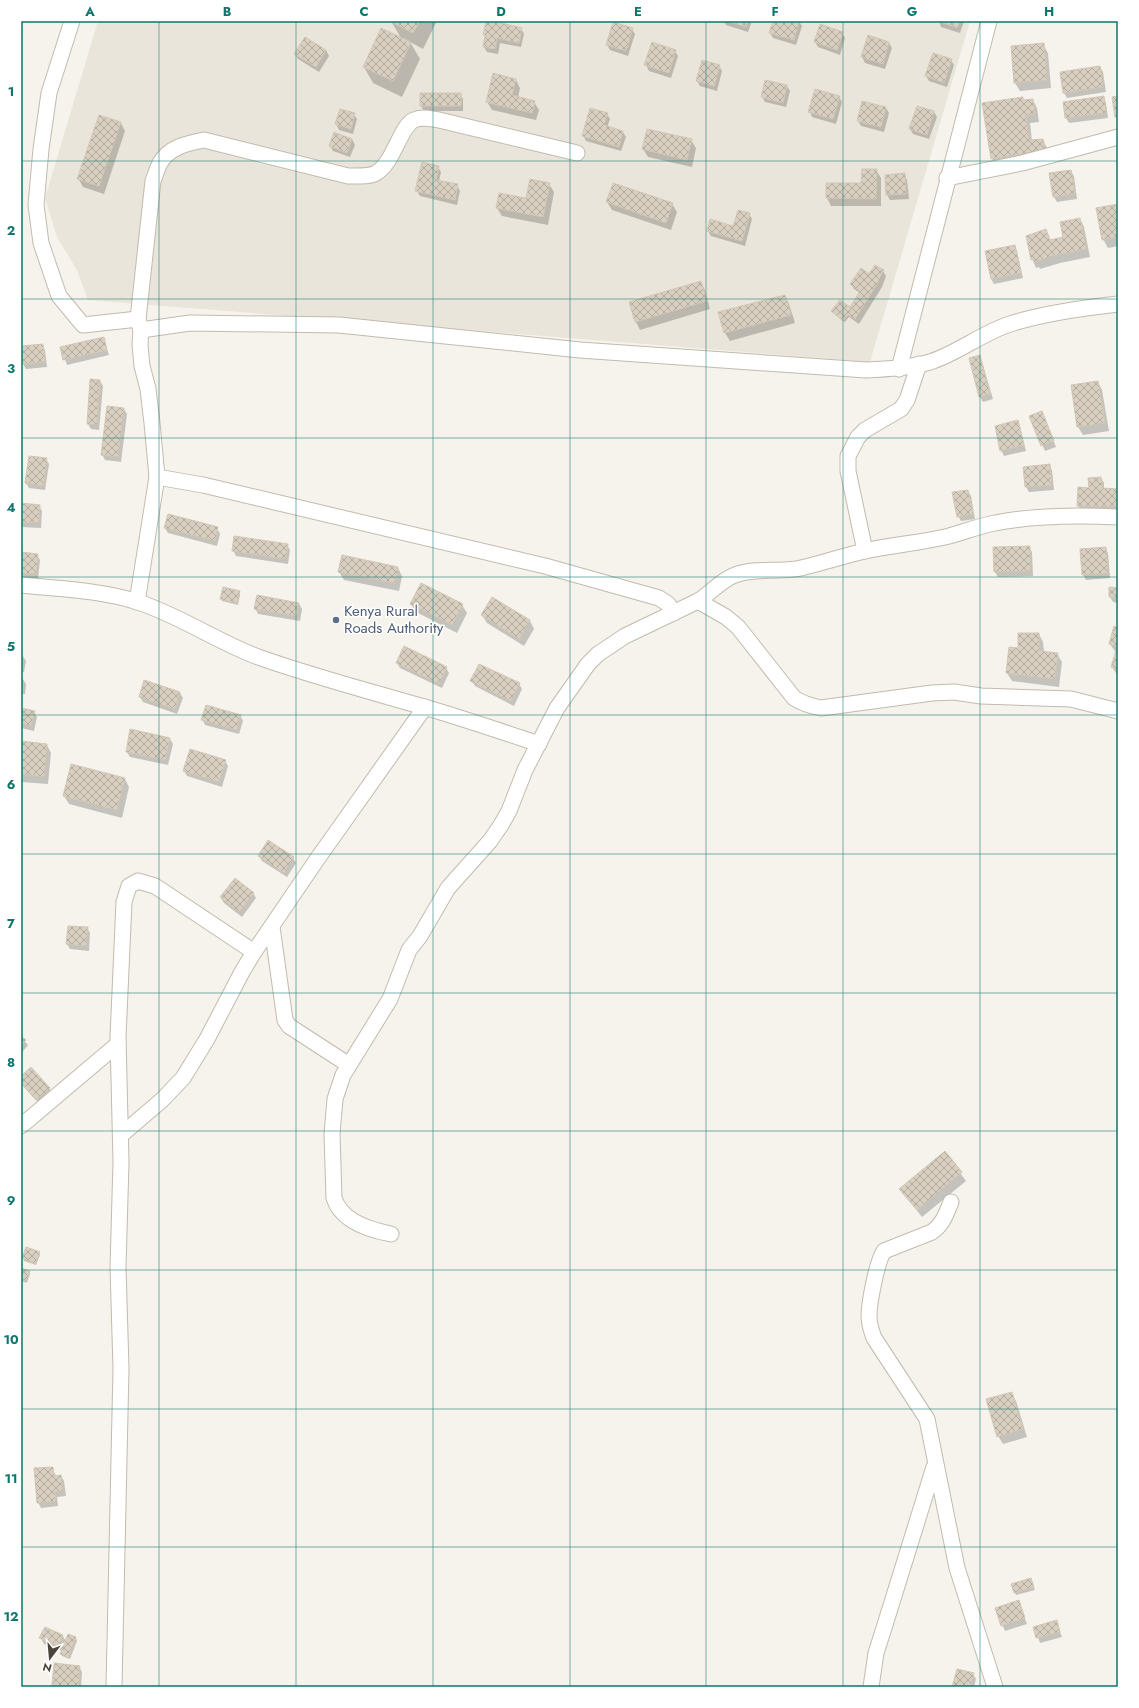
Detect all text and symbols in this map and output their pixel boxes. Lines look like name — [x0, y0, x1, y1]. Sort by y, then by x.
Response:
text: A — [84, 2, 95, 21]
text: B — [223, 2, 232, 21]
text: C — [359, 2, 369, 21]
text: D — [496, 2, 506, 21]
text: E — [634, 2, 642, 21]
text: F — [771, 2, 779, 21]
text: G — [907, 2, 918, 21]
text: H — [1044, 2, 1054, 21]
text: 1 — [8, 82, 14, 101]
text: 2 — [7, 221, 15, 240]
text: 3 — [7, 359, 15, 378]
text: 4 — [6, 498, 16, 517]
place label: Kenya Rural Roads Authority — [344, 600, 444, 639]
marker: Kenya Rural Roads Authority — [331, 615, 341, 625]
text: 5 — [7, 637, 15, 656]
text: 6 — [7, 775, 16, 794]
text: 7 — [7, 914, 15, 933]
text: 8 — [7, 1053, 15, 1072]
text: 9 — [7, 1191, 16, 1210]
text: 10 — [3, 1330, 19, 1349]
text: 11 — [4, 1469, 18, 1488]
text: 12 — [3, 1607, 19, 1626]
north arrow — [30, 1638, 70, 1678]
text: N — [41, 1659, 54, 1677]

